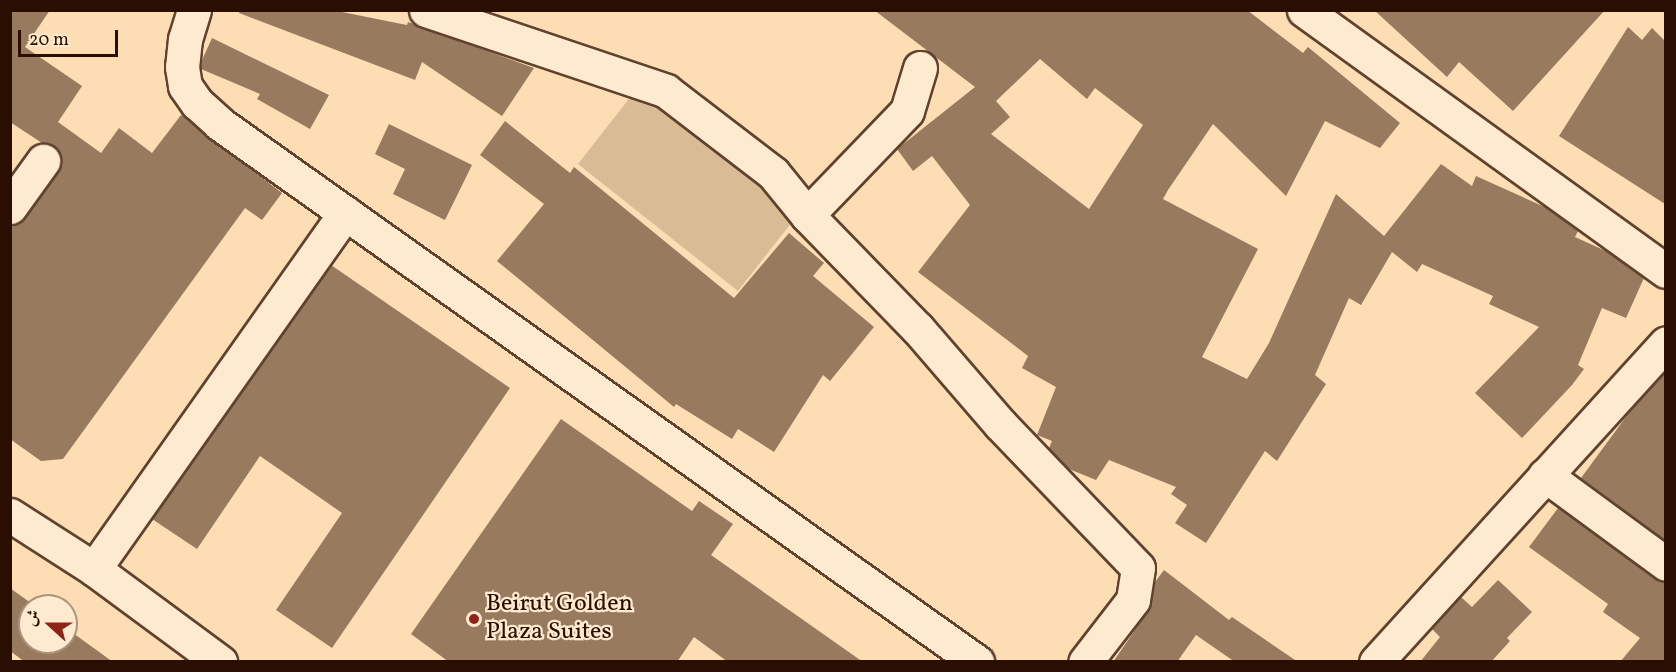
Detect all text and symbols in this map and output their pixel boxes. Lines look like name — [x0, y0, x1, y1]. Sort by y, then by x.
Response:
scale bar — [21, 18, 122, 56]
text: 20 m — [29, 28, 69, 53]
place label: Beirut Golden Plaza Suites — [486, 591, 633, 647]
north arrow — [18, 594, 78, 654]
text: ش — [20, 607, 46, 630]
marker: Beirut Golden Plaza Suites — [467, 612, 481, 626]

